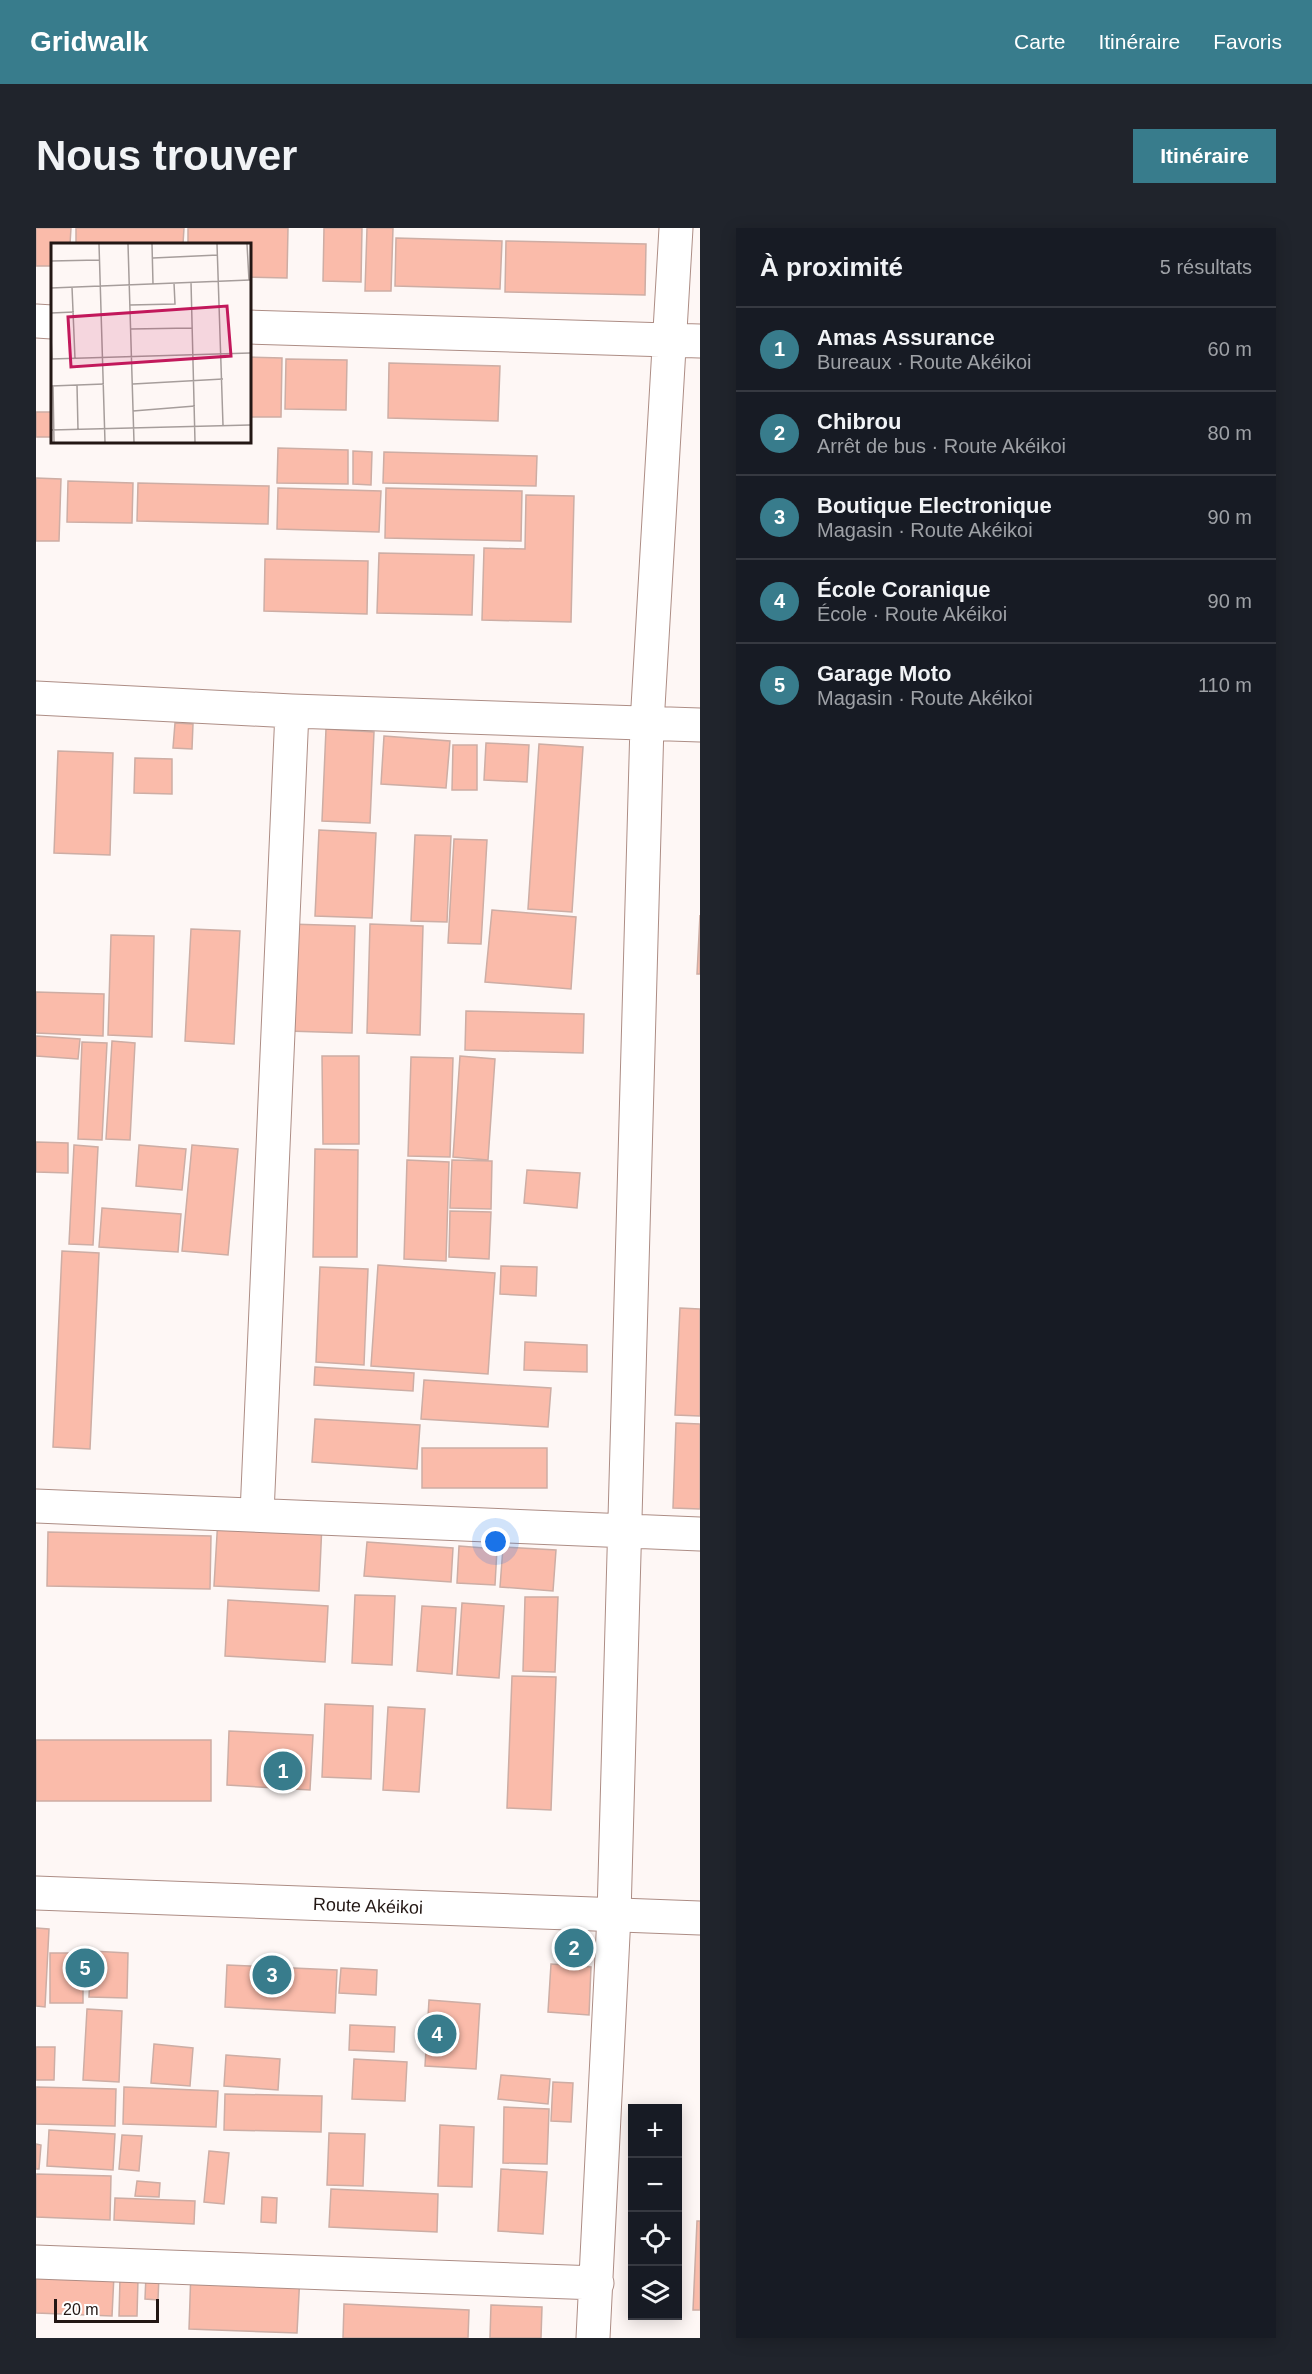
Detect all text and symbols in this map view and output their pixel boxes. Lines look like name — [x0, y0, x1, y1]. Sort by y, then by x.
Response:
text: Gridwalk — [30, 26, 148, 57]
text: Carte — [1014, 30, 1065, 53]
text: Itinéraire — [1098, 30, 1180, 53]
text: Favoris — [1213, 30, 1282, 53]
button: Itinéraire — [1133, 129, 1276, 183]
text: Nous trouver — [36, 132, 297, 179]
inset map — [51, 243, 250, 442]
text: À proximité — [760, 252, 903, 282]
text: 5 résultats — [1160, 256, 1252, 278]
text: Amas Assurance — [817, 325, 995, 350]
text: 1 — [774, 338, 785, 360]
text: 60 m — [1208, 338, 1252, 360]
text: Bureaux · Route Akéikoi — [817, 351, 1032, 373]
text: Chibrou — [817, 409, 901, 434]
text: 2 — [774, 422, 785, 444]
text: 80 m — [1208, 422, 1252, 444]
text: Arrêt de bus · Route Akéikoi — [817, 435, 1066, 457]
text: Boutique Electronique — [817, 493, 1052, 518]
text: 3 — [774, 506, 785, 528]
text: 90 m — [1208, 506, 1252, 528]
text: Magasin · Route Akéikoi — [817, 519, 1033, 541]
text: École Coranique — [817, 577, 991, 602]
text: 4 — [774, 590, 785, 612]
text: 90 m — [1208, 590, 1252, 612]
text: École · Route Akéikoi — [817, 603, 1007, 625]
text: Garage Moto — [817, 661, 951, 686]
text: 5 — [774, 674, 785, 696]
text: 110 m — [1198, 674, 1252, 696]
text: Magasin · Route Akéikoi — [817, 687, 1033, 709]
your location — [481, 1527, 510, 1556]
pin: 1 — [264, 1748, 302, 1794]
street label: Route Akéikoi — [313, 1894, 423, 1918]
pin: 2 — [554, 1926, 594, 1970]
pin: 5 — [65, 1946, 104, 1990]
pin: 3 — [252, 1952, 292, 1998]
pin: 4 — [418, 2012, 456, 2056]
map controls — [628, 2104, 682, 2320]
button: + — [628, 2104, 682, 2158]
button: − — [628, 2158, 682, 2212]
button: locate — [628, 2212, 682, 2266]
button: layers — [628, 2266, 682, 2320]
scale bar — [54, 2296, 159, 2324]
text: 20 m — [63, 2301, 99, 2318]

